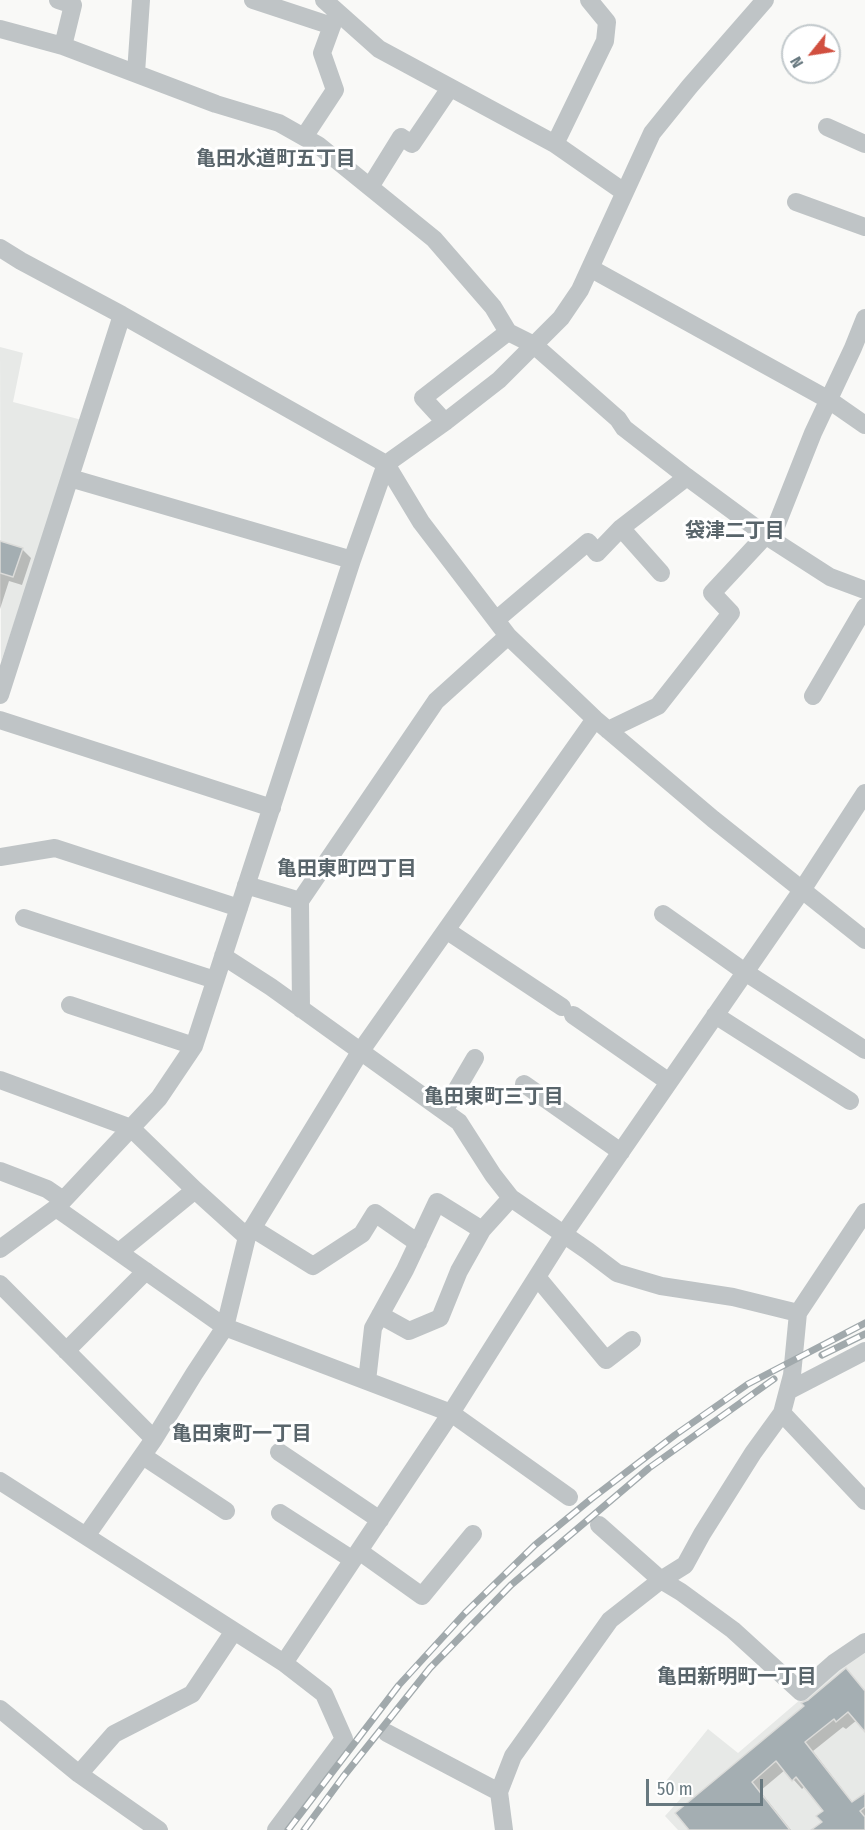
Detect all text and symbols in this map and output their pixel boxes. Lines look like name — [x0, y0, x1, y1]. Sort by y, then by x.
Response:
north arrow — [781, 24, 841, 84]
text: N — [786, 53, 807, 71]
district label: 亀田水道町五丁目 — [196, 147, 356, 171]
district label: 袋津二丁目 — [685, 519, 785, 543]
district label: 亀田東町四丁目 — [277, 857, 417, 881]
district label: 亀田東町三丁目 — [424, 1085, 564, 1109]
district label: 亀田東町一丁目 — [172, 1422, 312, 1446]
district label: 亀田新明町一丁目 — [657, 1665, 817, 1689]
scale bar — [649, 1767, 766, 1805]
text: 50 m — [657, 1778, 693, 1800]

